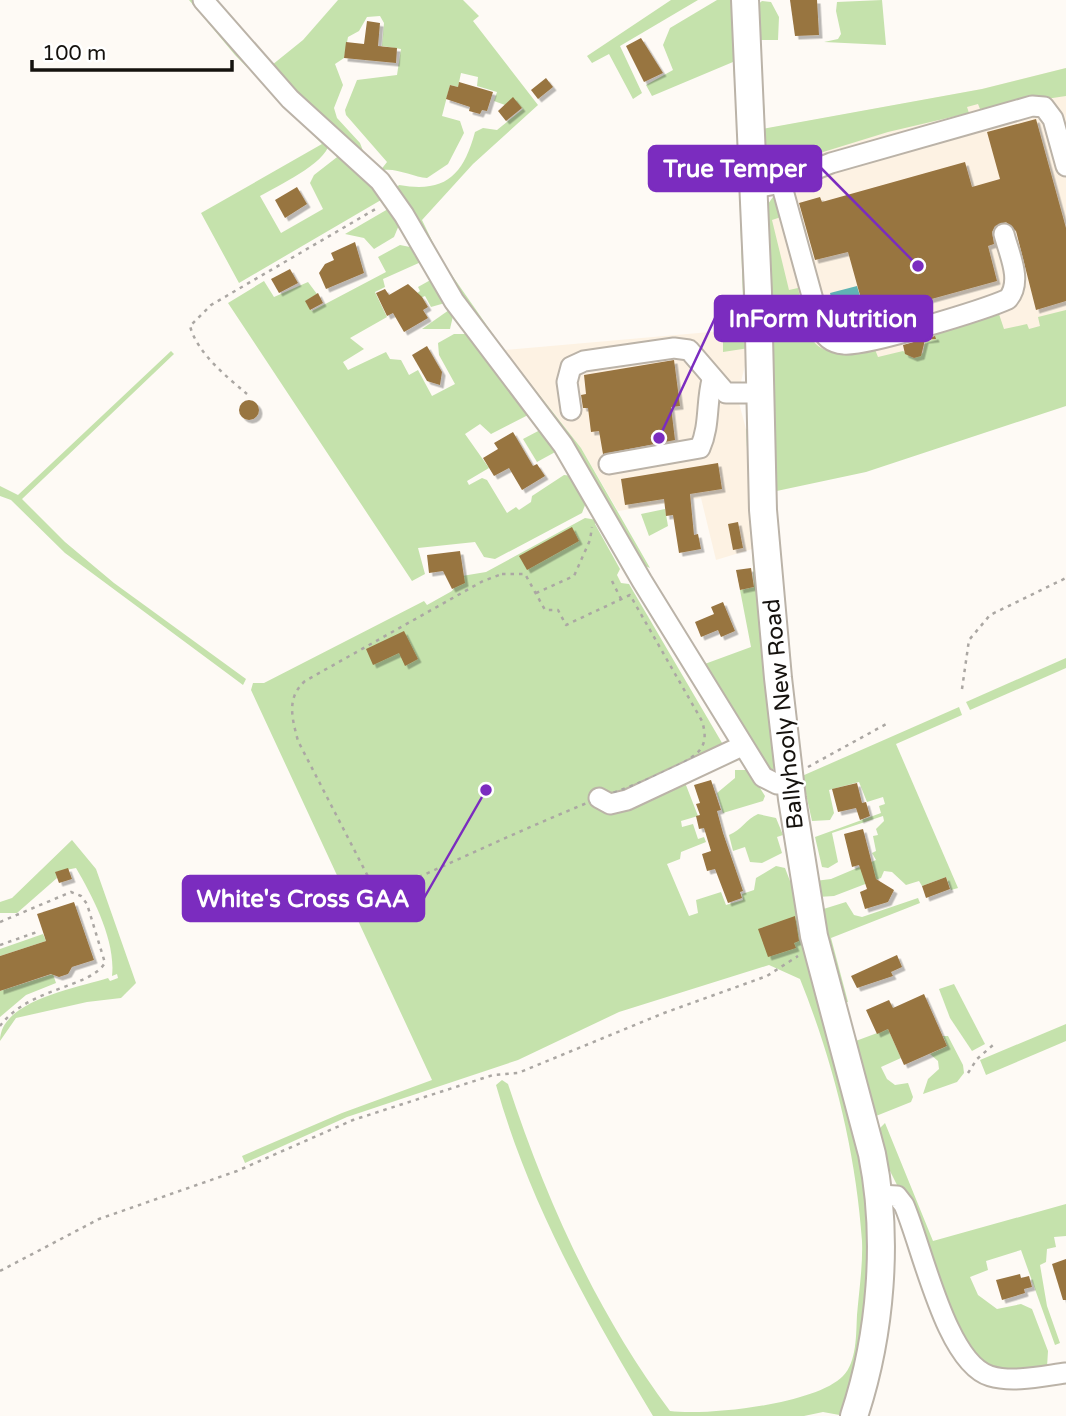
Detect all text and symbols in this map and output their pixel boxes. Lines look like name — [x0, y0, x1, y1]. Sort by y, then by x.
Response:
scale bar — [32, 28, 231, 72]
text: 100 m — [42, 41, 106, 66]
callout: True Temper — [649, 146, 821, 191]
text: True Temper — [662, 155, 808, 184]
callout: InForm Nutrition — [715, 296, 932, 341]
text: InForm Nutrition — [729, 305, 917, 334]
street label: Ballyhooly New Road — [758, 597, 810, 831]
callout: White's Cross GAA — [183, 876, 424, 921]
text: White's Cross GAA — [196, 885, 410, 914]

